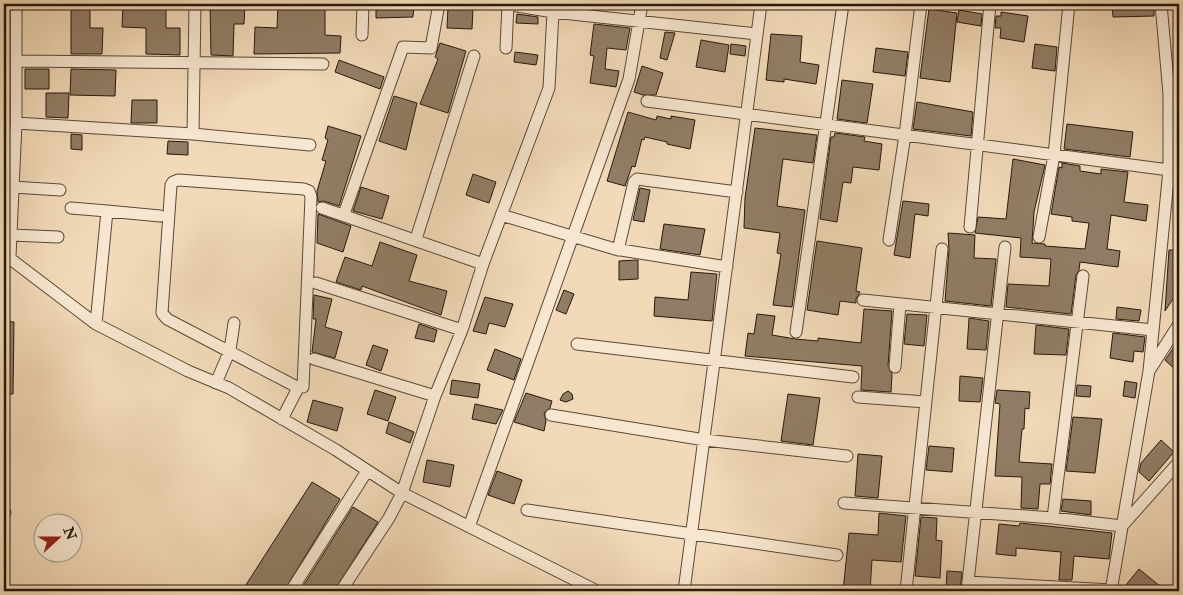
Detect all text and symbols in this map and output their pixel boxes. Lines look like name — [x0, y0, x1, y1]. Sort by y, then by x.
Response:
north arrow — [32, 512, 82, 562]
text: N — [59, 524, 80, 543]

